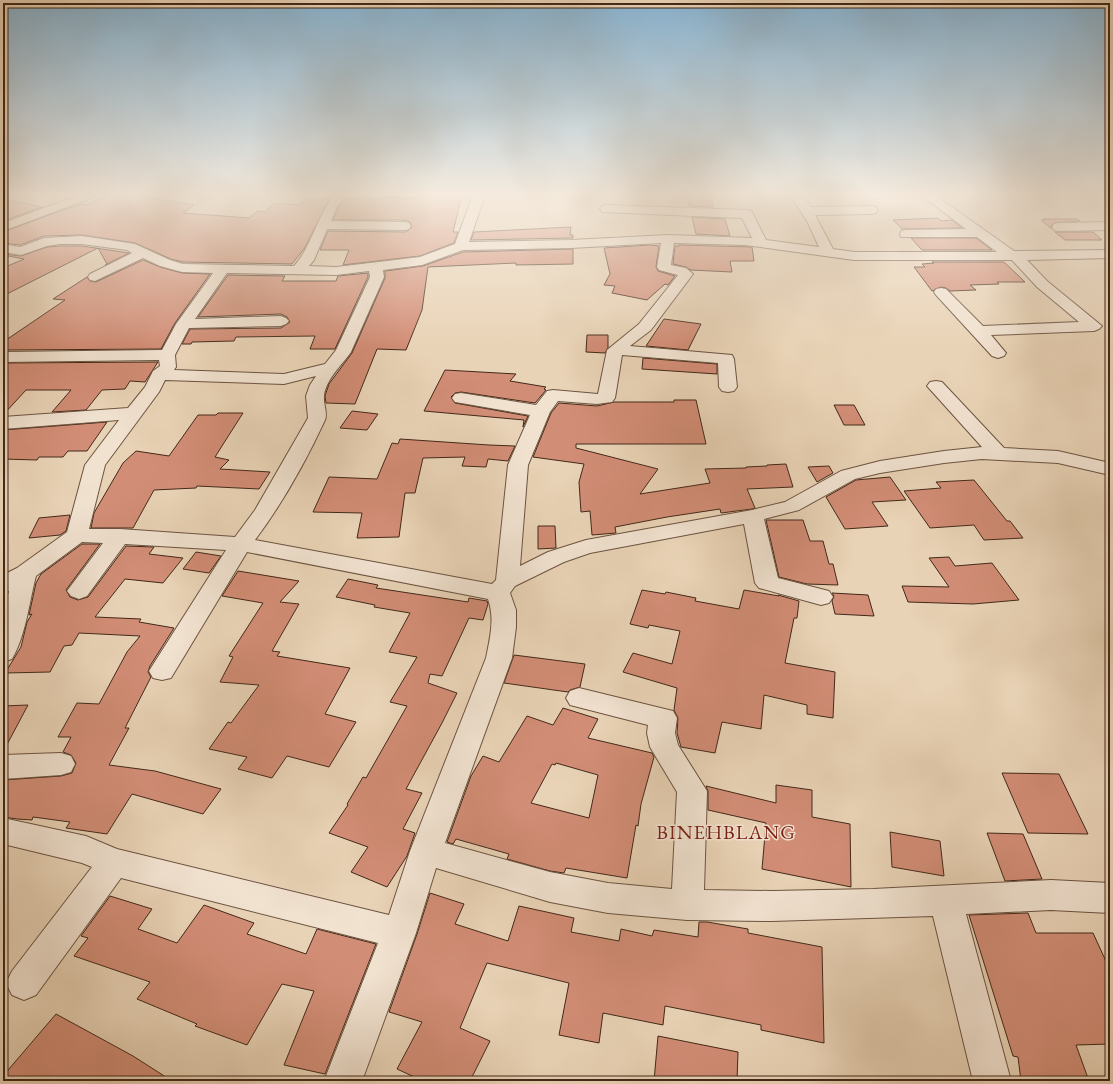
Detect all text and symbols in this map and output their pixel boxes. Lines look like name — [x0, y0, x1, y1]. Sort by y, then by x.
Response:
district label: BINEHBLANG — [656, 819, 796, 845]

